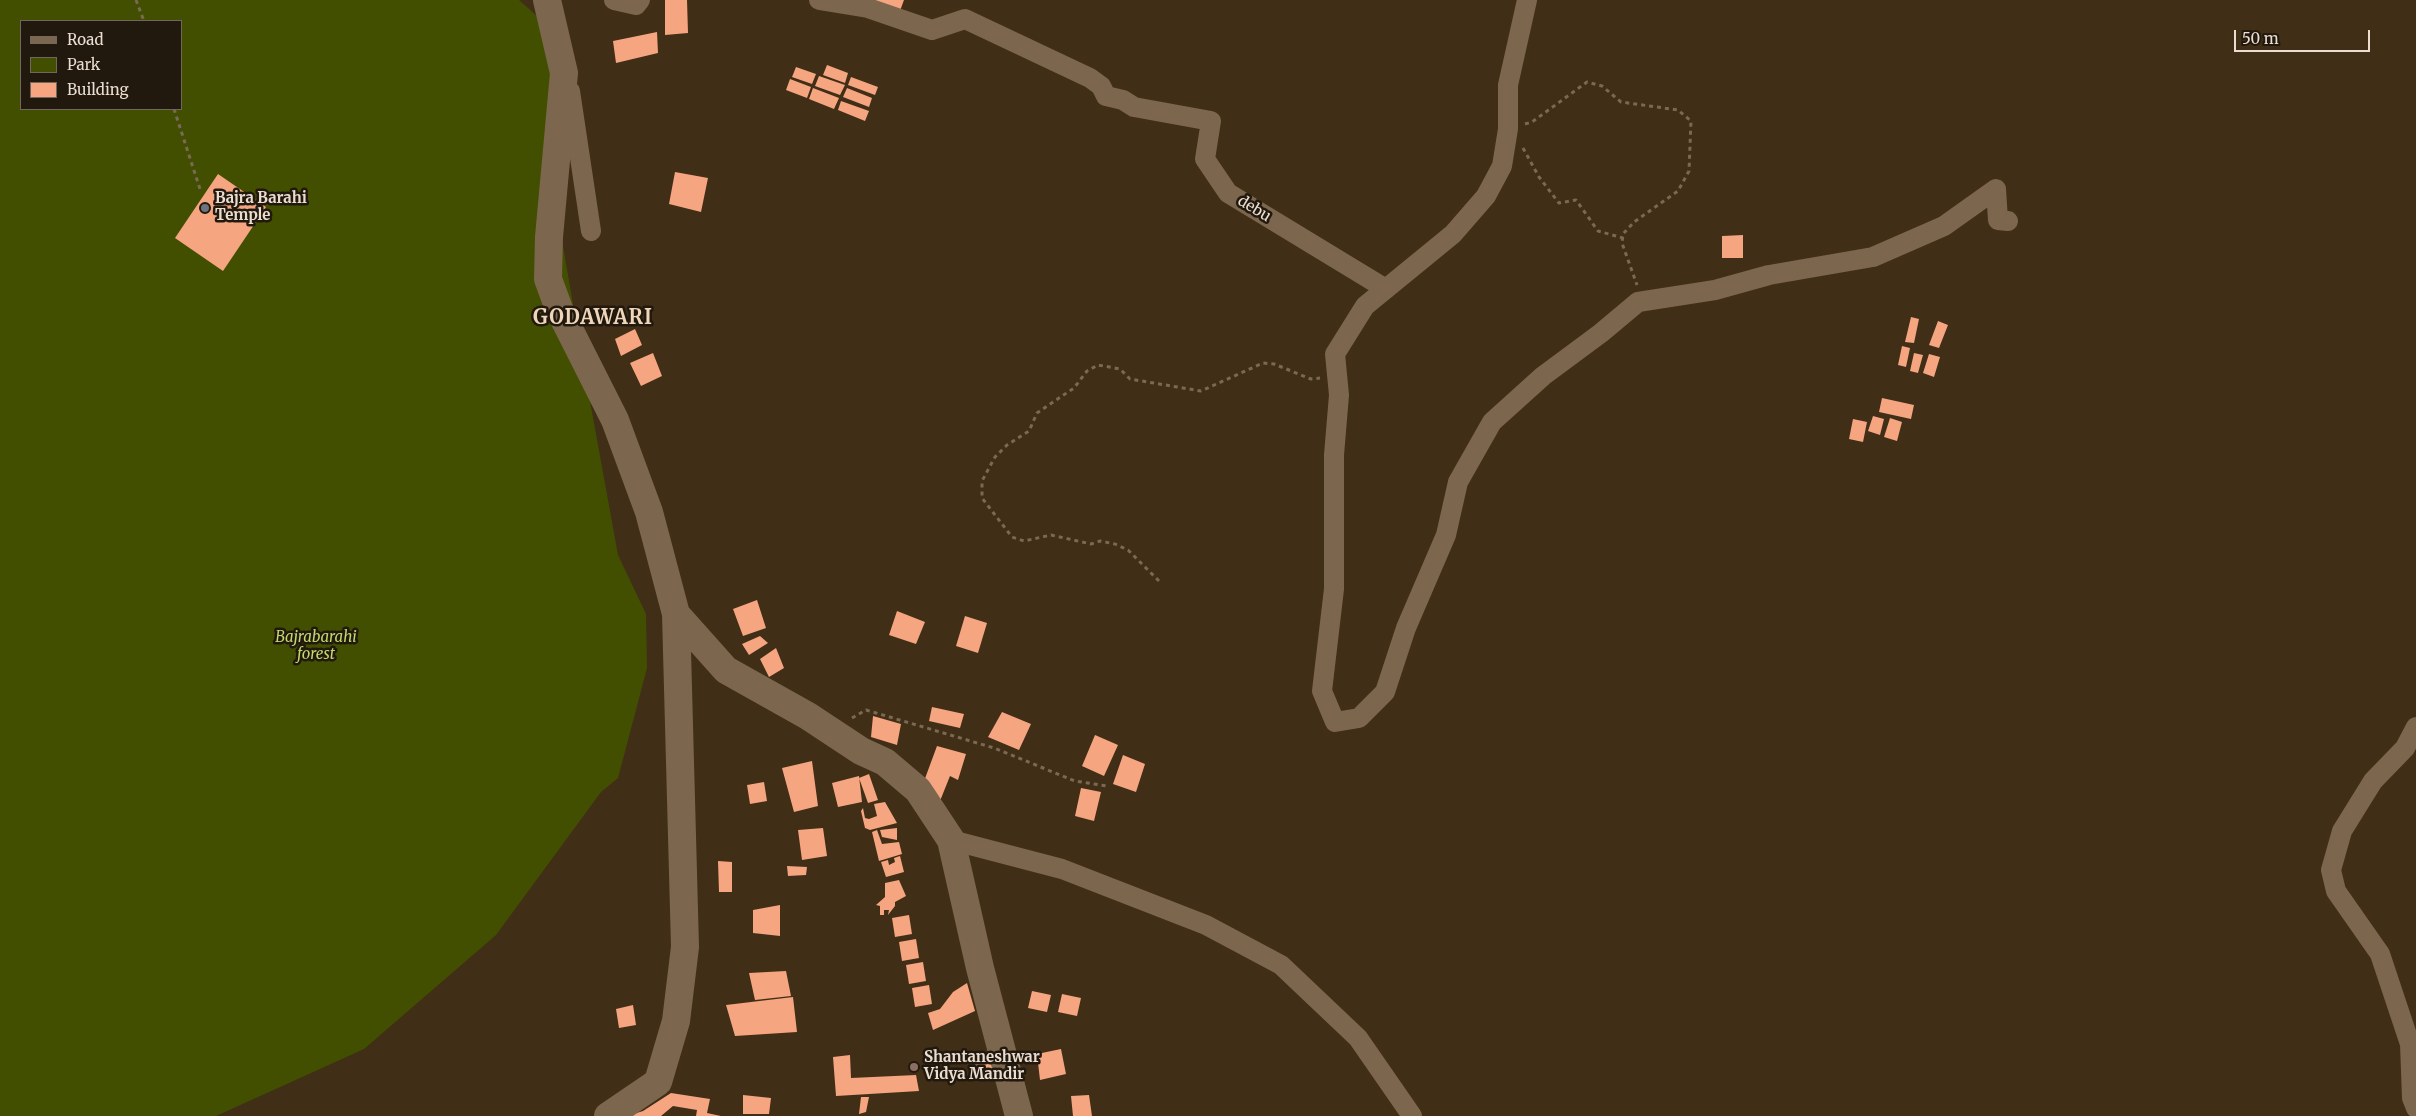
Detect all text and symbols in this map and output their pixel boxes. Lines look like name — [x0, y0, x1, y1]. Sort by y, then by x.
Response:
legend — [20, 20, 182, 110]
scale bar — [2236, 20, 2372, 52]
text: 50 m — [2242, 29, 2279, 48]
text: Road — [67, 30, 103, 49]
text: Park — [67, 55, 100, 74]
text: Building — [67, 80, 129, 99]
place label: Bajra Barahi Temple — [215, 190, 307, 225]
street label: debu — [1234, 192, 1274, 226]
marker: Bajra Barahi Temple — [199, 202, 211, 214]
district label: GODAWARI — [532, 306, 654, 330]
park label: Bajrabarahi forest — [275, 629, 357, 664]
place label: Shantaneshwar Vidya Mandir — [924, 1049, 1040, 1084]
marker: Shantaneshwar Vidya Mandir — [908, 1061, 920, 1073]

